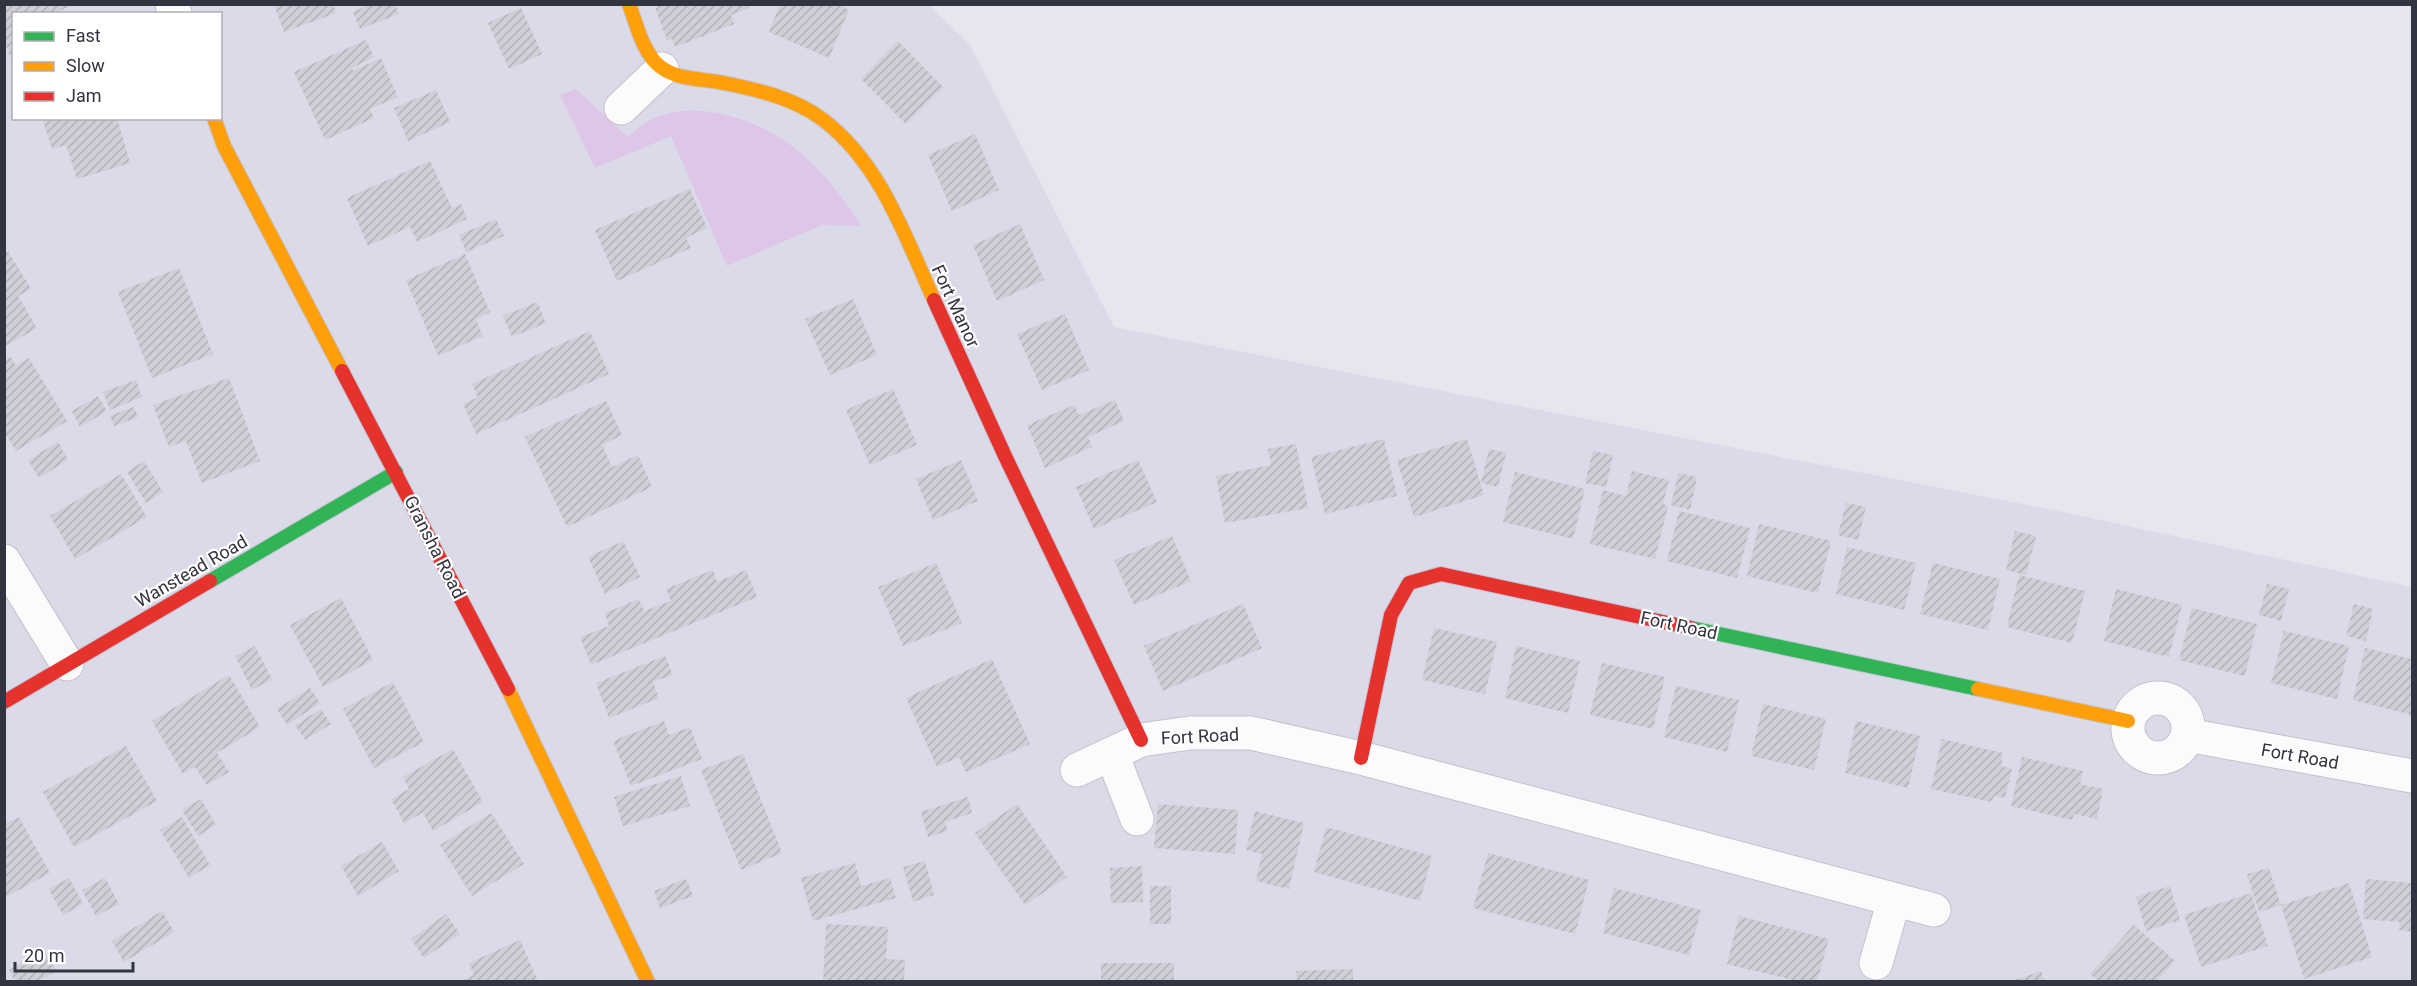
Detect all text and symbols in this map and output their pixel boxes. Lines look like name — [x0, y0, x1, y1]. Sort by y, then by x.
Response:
legend — [12, 12, 222, 120]
text: Fast — [66, 25, 101, 46]
text: Slow — [66, 55, 105, 76]
text: Jam — [66, 85, 102, 106]
street label: Fort Manor — [928, 261, 984, 351]
street label: Gransha Road — [400, 492, 470, 602]
street label: Wanstead Road — [131, 530, 251, 612]
street label: Fort Road — [1639, 607, 1719, 643]
street label: Fort Road — [1160, 723, 1240, 749]
street label: Fort Road — [2260, 739, 2340, 773]
scale bar — [15, 935, 134, 973]
text: 20 m — [24, 945, 64, 966]

